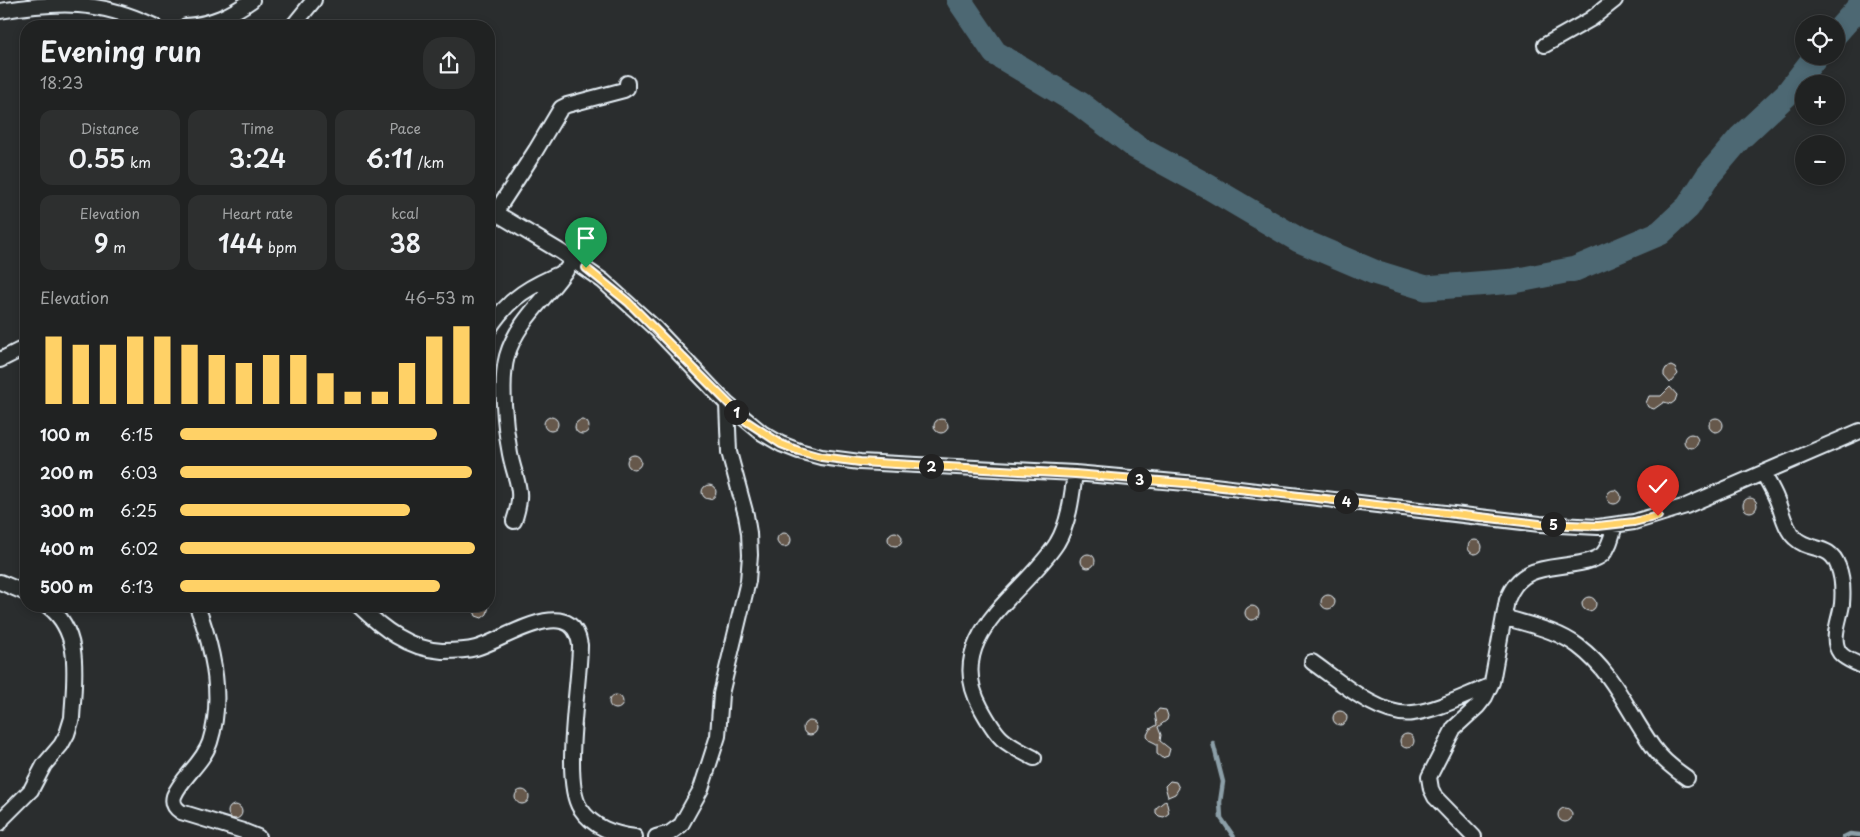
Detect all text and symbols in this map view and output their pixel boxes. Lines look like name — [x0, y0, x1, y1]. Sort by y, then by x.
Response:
map controls — [1795, 15, 1845, 185]
button: locate — [1795, 15, 1845, 65]
text: Evening run — [40, 29, 202, 72]
button: share — [423, 37, 475, 89]
text: 18:23 — [40, 70, 83, 94]
button: + — [1795, 75, 1845, 125]
text: Distance — [80, 118, 139, 139]
text: Time — [241, 118, 274, 139]
text: Pace — [389, 118, 421, 139]
button: − — [1795, 135, 1845, 185]
text: 0.55 — [69, 139, 125, 177]
text: 3:24 — [229, 139, 286, 177]
text: 6:11 — [366, 139, 413, 177]
text: km — [125, 152, 151, 173]
text: /km — [413, 152, 444, 173]
text: Elevation — [80, 203, 140, 224]
text: Heart rate — [222, 203, 293, 224]
text: kcal — [391, 203, 419, 224]
pin — [565, 217, 607, 268]
text: 9 — [94, 224, 109, 262]
text: 144 — [218, 224, 263, 262]
text: 38 — [389, 224, 421, 262]
icon: arrive — [572, 224, 600, 252]
text: m — [109, 237, 126, 258]
text: bpm — [263, 237, 297, 258]
text: Elevation — [40, 285, 109, 309]
text: 46–53 m — [405, 285, 475, 309]
pin: 1 — [724, 400, 748, 424]
text: 1 — [733, 402, 740, 423]
text: 100 m — [40, 422, 90, 446]
text: 6:15 — [120, 422, 153, 446]
pin: 2 — [918, 454, 944, 478]
text: 2 — [927, 456, 936, 477]
text: 200 m — [40, 460, 94, 484]
text: 6:03 — [120, 460, 158, 484]
pin — [1637, 465, 1679, 516]
pin: 3 — [1126, 466, 1152, 492]
text: 3 — [1135, 469, 1144, 490]
icon: check — [1644, 472, 1672, 500]
pin: 4 — [1334, 488, 1358, 514]
text: 4 — [1342, 491, 1351, 512]
text: 300 m — [40, 498, 94, 522]
text: 6:25 — [120, 498, 157, 522]
pin: 5 — [1540, 512, 1566, 536]
text: 5 — [1549, 514, 1558, 535]
text: 400 m — [40, 536, 94, 560]
text: 6:02 — [120, 536, 158, 560]
text: 500 m — [40, 574, 93, 598]
text: 6:13 — [120, 574, 154, 598]

